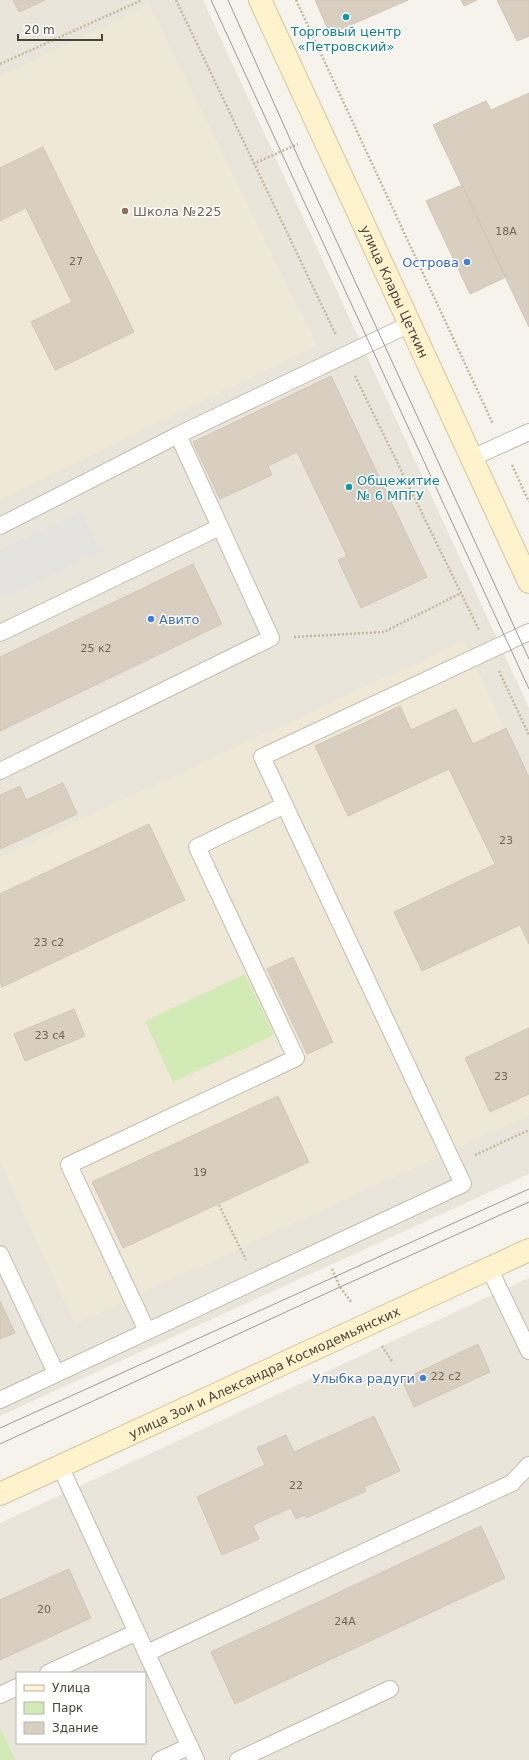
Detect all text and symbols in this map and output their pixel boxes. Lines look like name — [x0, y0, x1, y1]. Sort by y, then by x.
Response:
marker: Торговый центр «Петровский» — [341, 12, 351, 22]
scale bar — [18, 16, 102, 42]
text: 20 m — [24, 23, 55, 37]
place label: Торговый центр «Петровский» — [290, 24, 401, 54]
place label: Школа №225 — [133, 204, 221, 219]
marker: Школа №225 — [120, 206, 130, 216]
street label: улица Клары Цеткин — [358, 223, 432, 360]
house number: 18А — [495, 225, 517, 238]
house number: 27 — [69, 255, 83, 268]
place label: Острова — [402, 255, 459, 270]
marker: Острова — [462, 257, 472, 267]
place label: Общежитие № 6 МПГУ — [357, 473, 440, 503]
marker: Общежитие № 6 МПГУ — [344, 482, 354, 492]
place label: Авито — [159, 612, 200, 627]
marker: Авито — [146, 614, 156, 624]
house number: 25 к2 — [80, 642, 112, 655]
house number: 23 — [499, 834, 513, 847]
house number: 23 с2 — [34, 936, 64, 949]
house number: 23 с4 — [35, 1029, 65, 1042]
house number: 23 — [494, 1070, 508, 1083]
house number: 19 — [193, 1166, 207, 1179]
street label: улица Зои и Александра Космодемьянских — [126, 1303, 403, 1441]
house number: 22 с2 — [431, 1370, 461, 1383]
place label: Улыбка радуги — [312, 1371, 415, 1386]
marker: Улыбка радуги — [418, 1373, 428, 1383]
house number: 22 — [289, 1479, 303, 1492]
house number: 20 — [37, 1603, 51, 1616]
house number: 24А — [334, 1615, 356, 1628]
legend — [16, 1672, 146, 1744]
text: Улица — [52, 1681, 90, 1695]
text: Парк — [52, 1701, 83, 1715]
text: Здание — [52, 1721, 98, 1735]

